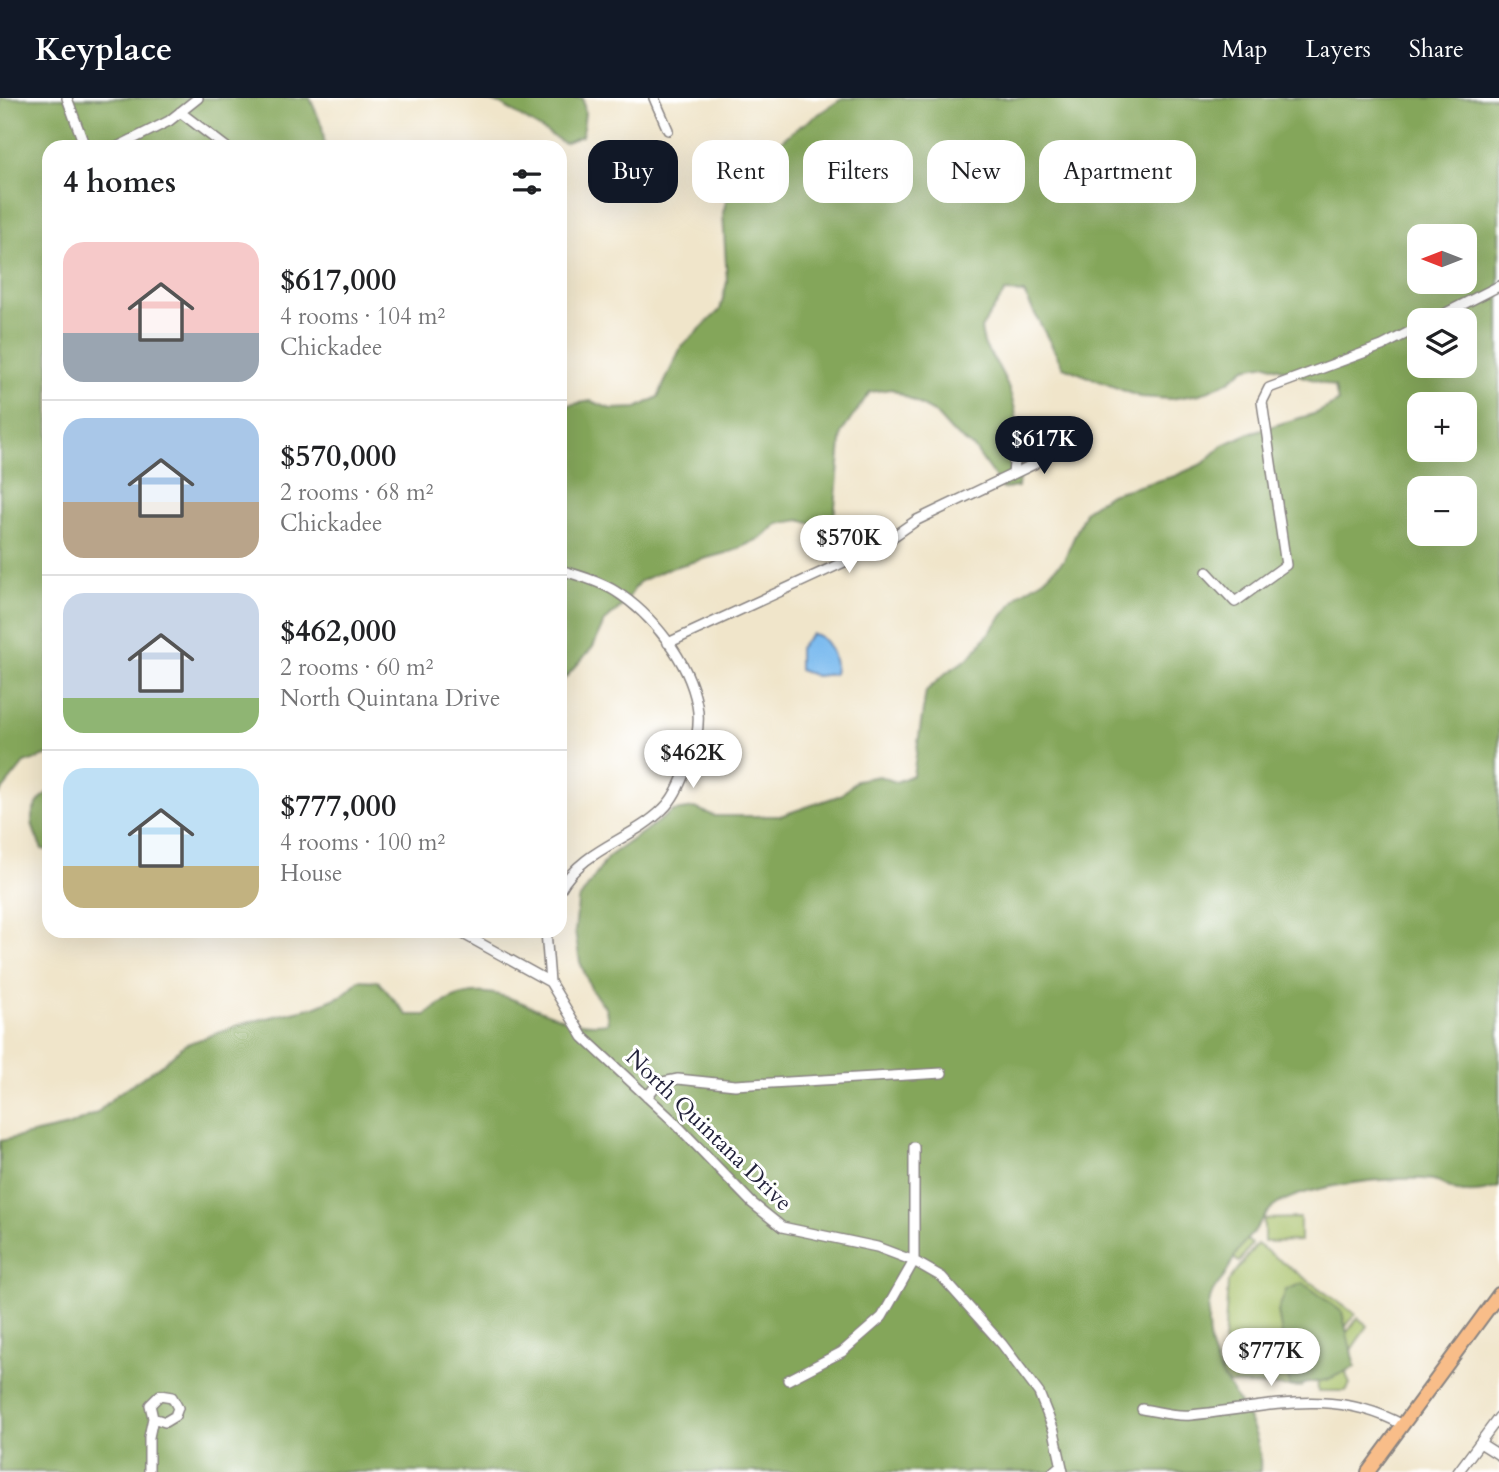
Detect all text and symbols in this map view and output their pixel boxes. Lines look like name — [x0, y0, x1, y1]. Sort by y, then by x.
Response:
text: Keyplace — [35, 27, 172, 72]
text: Map — [1222, 33, 1268, 66]
text: Layers — [1306, 33, 1371, 66]
text: Share — [1409, 33, 1464, 66]
chip: Buy — [588, 140, 678, 203]
chip: Rent — [692, 140, 789, 203]
chip: Filters — [803, 140, 913, 203]
chip: New — [927, 140, 1025, 203]
chip: Apartment — [1039, 140, 1196, 203]
text: 4 homes — [63, 162, 176, 203]
icon: filters — [508, 163, 546, 201]
north arrow — [1407, 224, 1477, 294]
map controls — [1407, 224, 1477, 546]
text: $617,000 — [280, 260, 396, 301]
icon: home — [119, 270, 203, 354]
text: 4 rooms · 104 m² — [280, 301, 445, 332]
button: layers — [1407, 308, 1477, 378]
text: Chickadee — [280, 332, 383, 363]
button: + — [1407, 392, 1477, 462]
pin: $617K — [995, 416, 1093, 476]
text: $617K — [1011, 423, 1077, 454]
text: $570,000 — [280, 436, 396, 477]
icon: home — [119, 446, 203, 530]
button: − — [1407, 476, 1477, 546]
text: 2 rooms · 68 m² — [280, 477, 433, 508]
text: Chickadee — [280, 508, 383, 539]
pin: $570K — [800, 516, 898, 575]
text: $570K — [816, 522, 882, 553]
text: $462,000 — [280, 611, 396, 652]
icon: home — [119, 621, 203, 705]
text: 2 rooms · 60 m² — [280, 652, 433, 683]
text: North Quintana Drive — [280, 683, 501, 714]
pin: $462K — [644, 730, 742, 790]
text: $462K — [660, 737, 726, 768]
text: $777,000 — [280, 786, 396, 827]
icon: home — [119, 796, 203, 880]
text: 4 rooms · 100 m² — [280, 827, 445, 858]
text: House — [280, 858, 342, 889]
street label: North Quintana Drive — [619, 1042, 799, 1218]
pin: $777K — [1222, 1328, 1320, 1388]
text: $777K — [1238, 1335, 1304, 1366]

